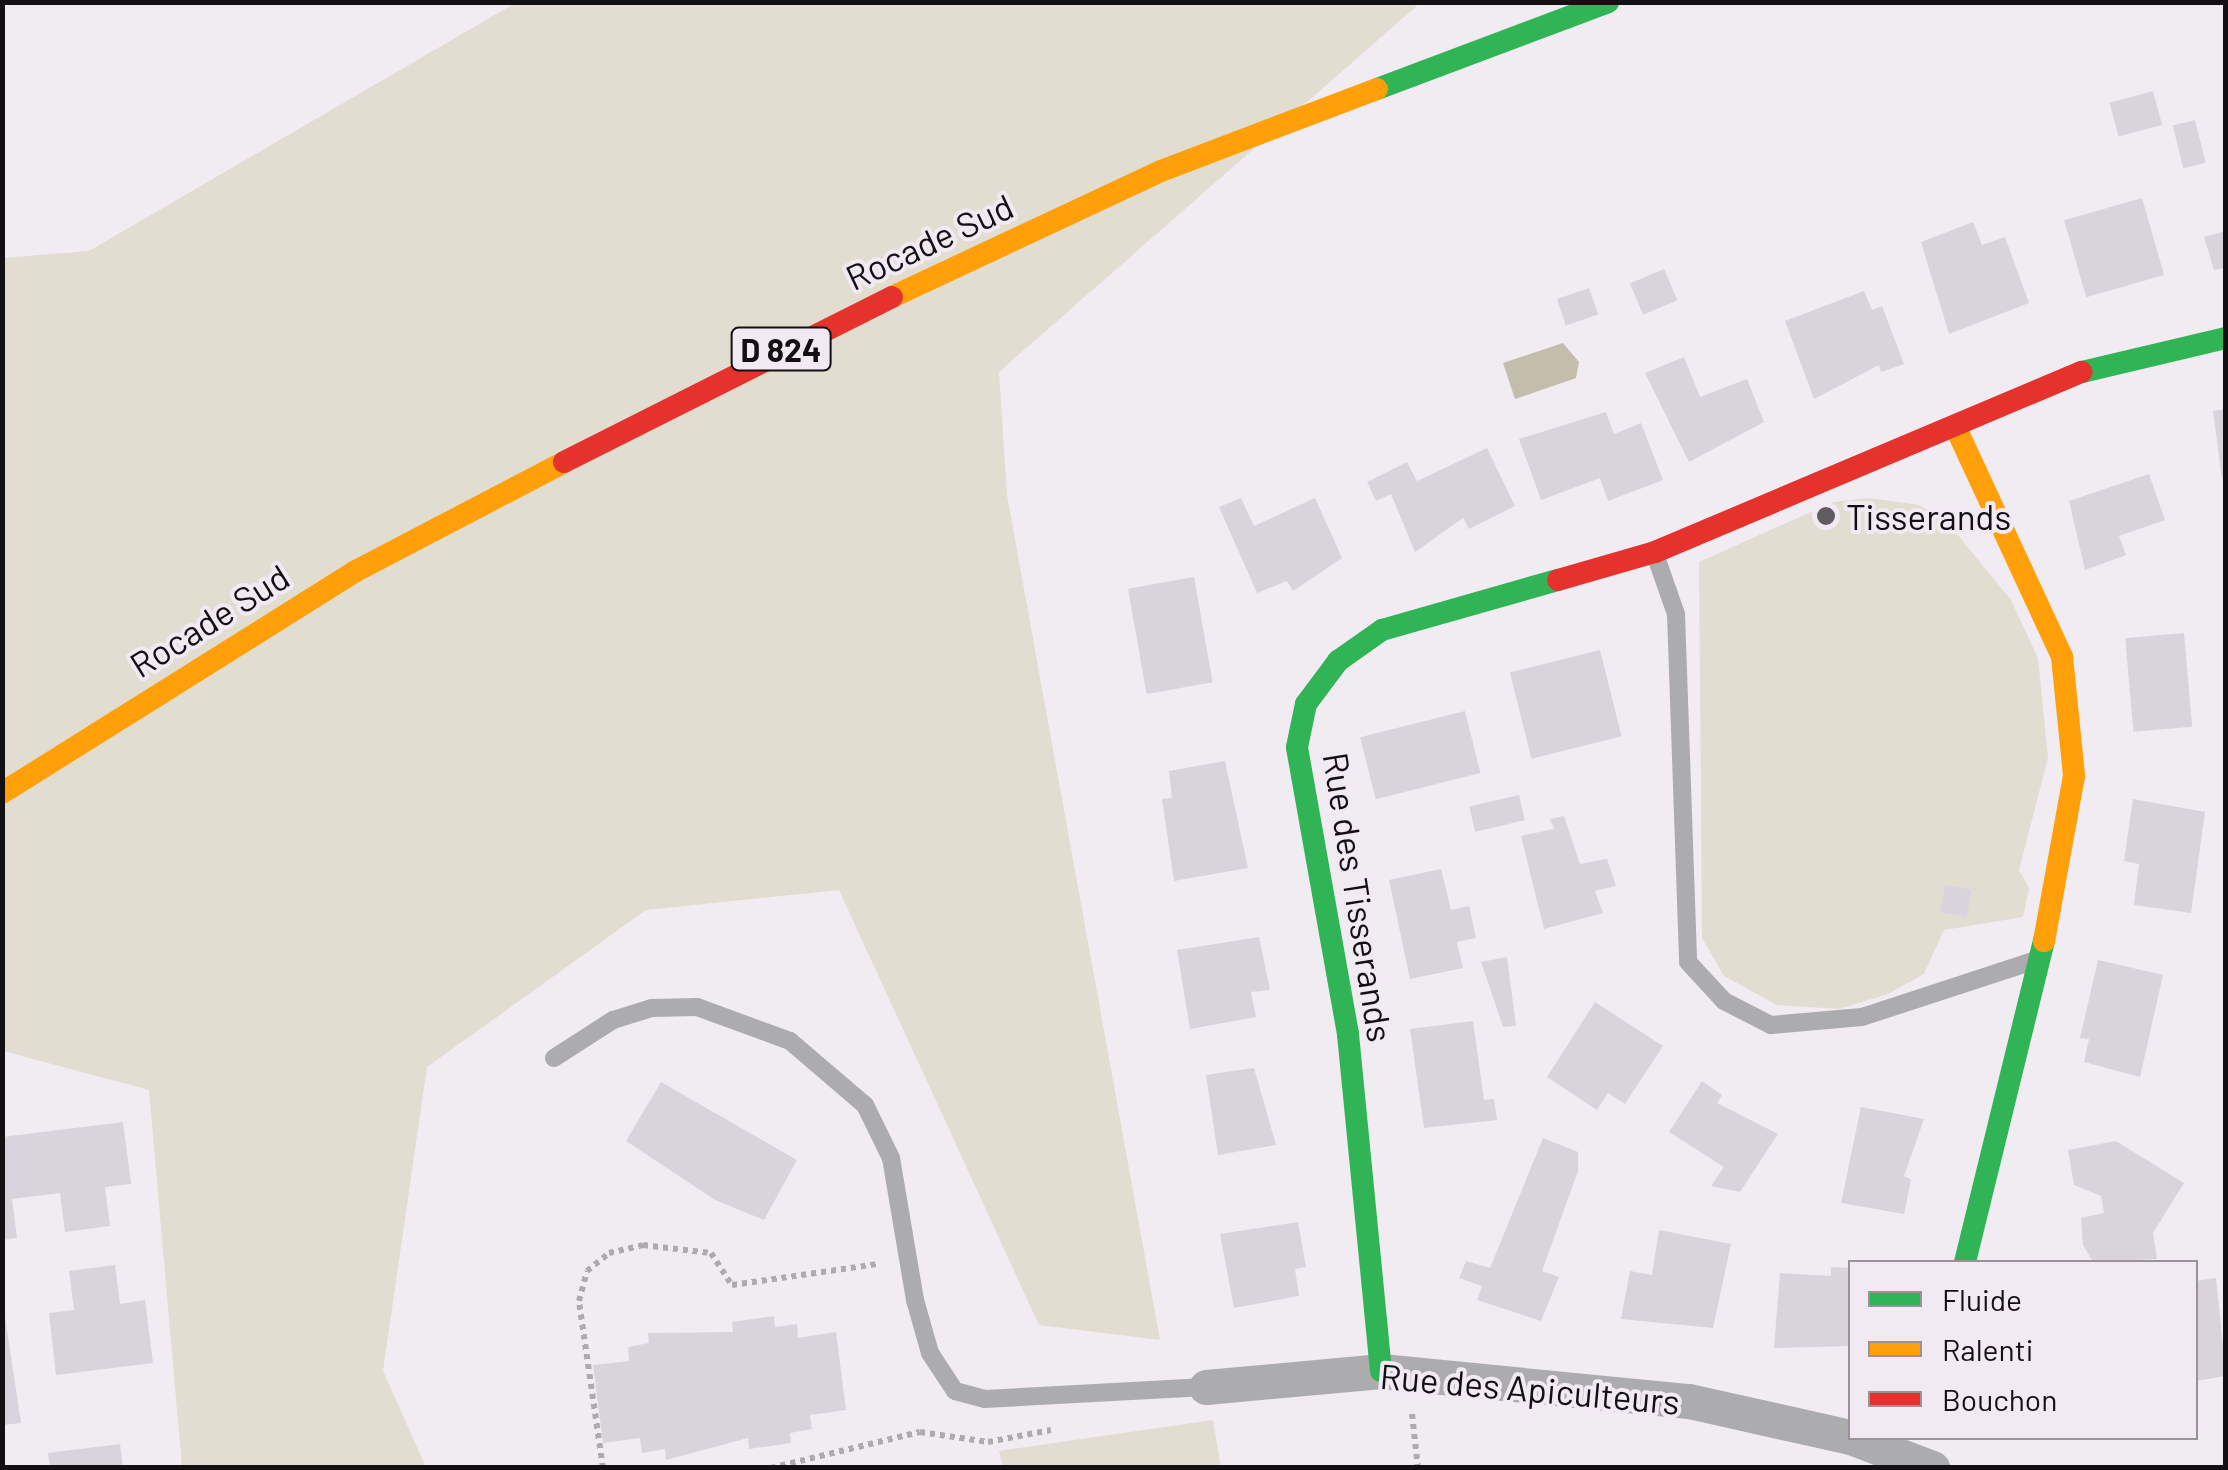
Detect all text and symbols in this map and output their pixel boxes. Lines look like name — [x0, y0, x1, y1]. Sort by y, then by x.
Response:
street label: Rocade Sud — [839, 184, 1019, 298]
road number: D 824 — [728, 322, 834, 376]
place label: Tisserands — [1846, 495, 2011, 537]
marker: Tisserands — [1815, 505, 1837, 527]
street label: Rocade Sud — [122, 555, 296, 685]
street label: Rue des Tisserands — [1315, 749, 1403, 1045]
legend — [1848, 1260, 2198, 1440]
text: Fluide — [1942, 1281, 2022, 1317]
text: Ralenti — [1942, 1331, 2033, 1367]
street label: Rue des Apiculteurs — [1378, 1354, 1682, 1422]
text: Bouchon — [1942, 1381, 2057, 1417]

